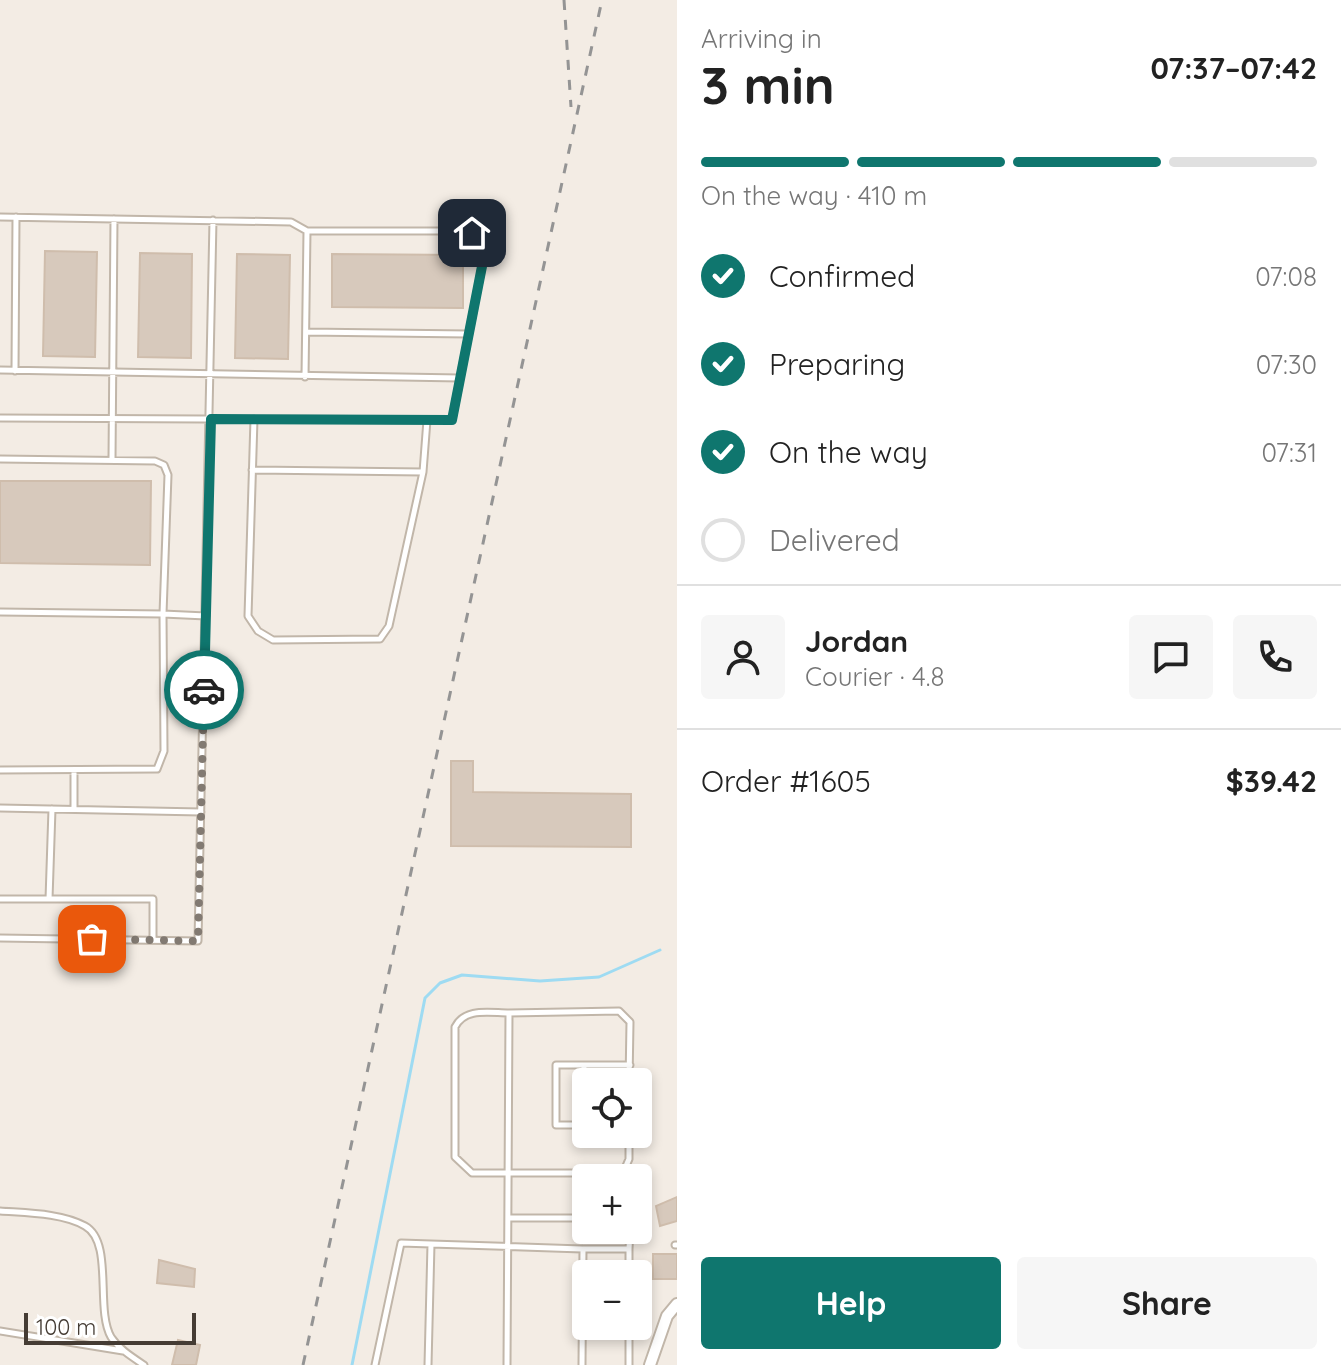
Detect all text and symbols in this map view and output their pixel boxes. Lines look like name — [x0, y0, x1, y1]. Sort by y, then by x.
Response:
text: Arriving in — [701, 22, 822, 55]
text: 07:37–07:42 — [1150, 49, 1317, 87]
text: 3 min — [701, 52, 835, 117]
text: On the way · 410 m — [701, 179, 927, 212]
pin — [438, 199, 506, 267]
icon: home — [450, 211, 494, 255]
icon: check — [701, 254, 745, 298]
text: Confirmed — [769, 257, 915, 295]
text: 07:08 — [1255, 260, 1317, 293]
icon: check — [701, 342, 745, 386]
text: Preparing — [769, 345, 905, 383]
text: 07:30 — [1256, 348, 1317, 381]
icon: check — [701, 430, 745, 474]
text: On the way — [769, 433, 928, 471]
text: 07:31 — [1262, 436, 1317, 469]
text: Delivered — [769, 521, 900, 559]
button: person — [701, 615, 785, 699]
button: chat — [1129, 615, 1213, 699]
button: phone — [1233, 615, 1317, 699]
text: Jordan — [805, 622, 908, 660]
courier — [164, 650, 244, 730]
text: Courier · 4.8 — [805, 660, 944, 693]
icon: car — [182, 668, 226, 712]
text: Order #1605 — [701, 762, 871, 800]
text: $39.42 — [1226, 762, 1317, 800]
pin — [58, 905, 126, 973]
icon: bag — [70, 917, 114, 961]
map controls — [572, 1068, 652, 1340]
button: locate — [572, 1068, 652, 1148]
button: + — [572, 1164, 652, 1244]
button: Help — [701, 1257, 1001, 1349]
button: Share — [1017, 1257, 1317, 1349]
button: − — [572, 1260, 652, 1340]
scale bar — [24, 1309, 196, 1345]
text: 100 m — [36, 1313, 96, 1341]

